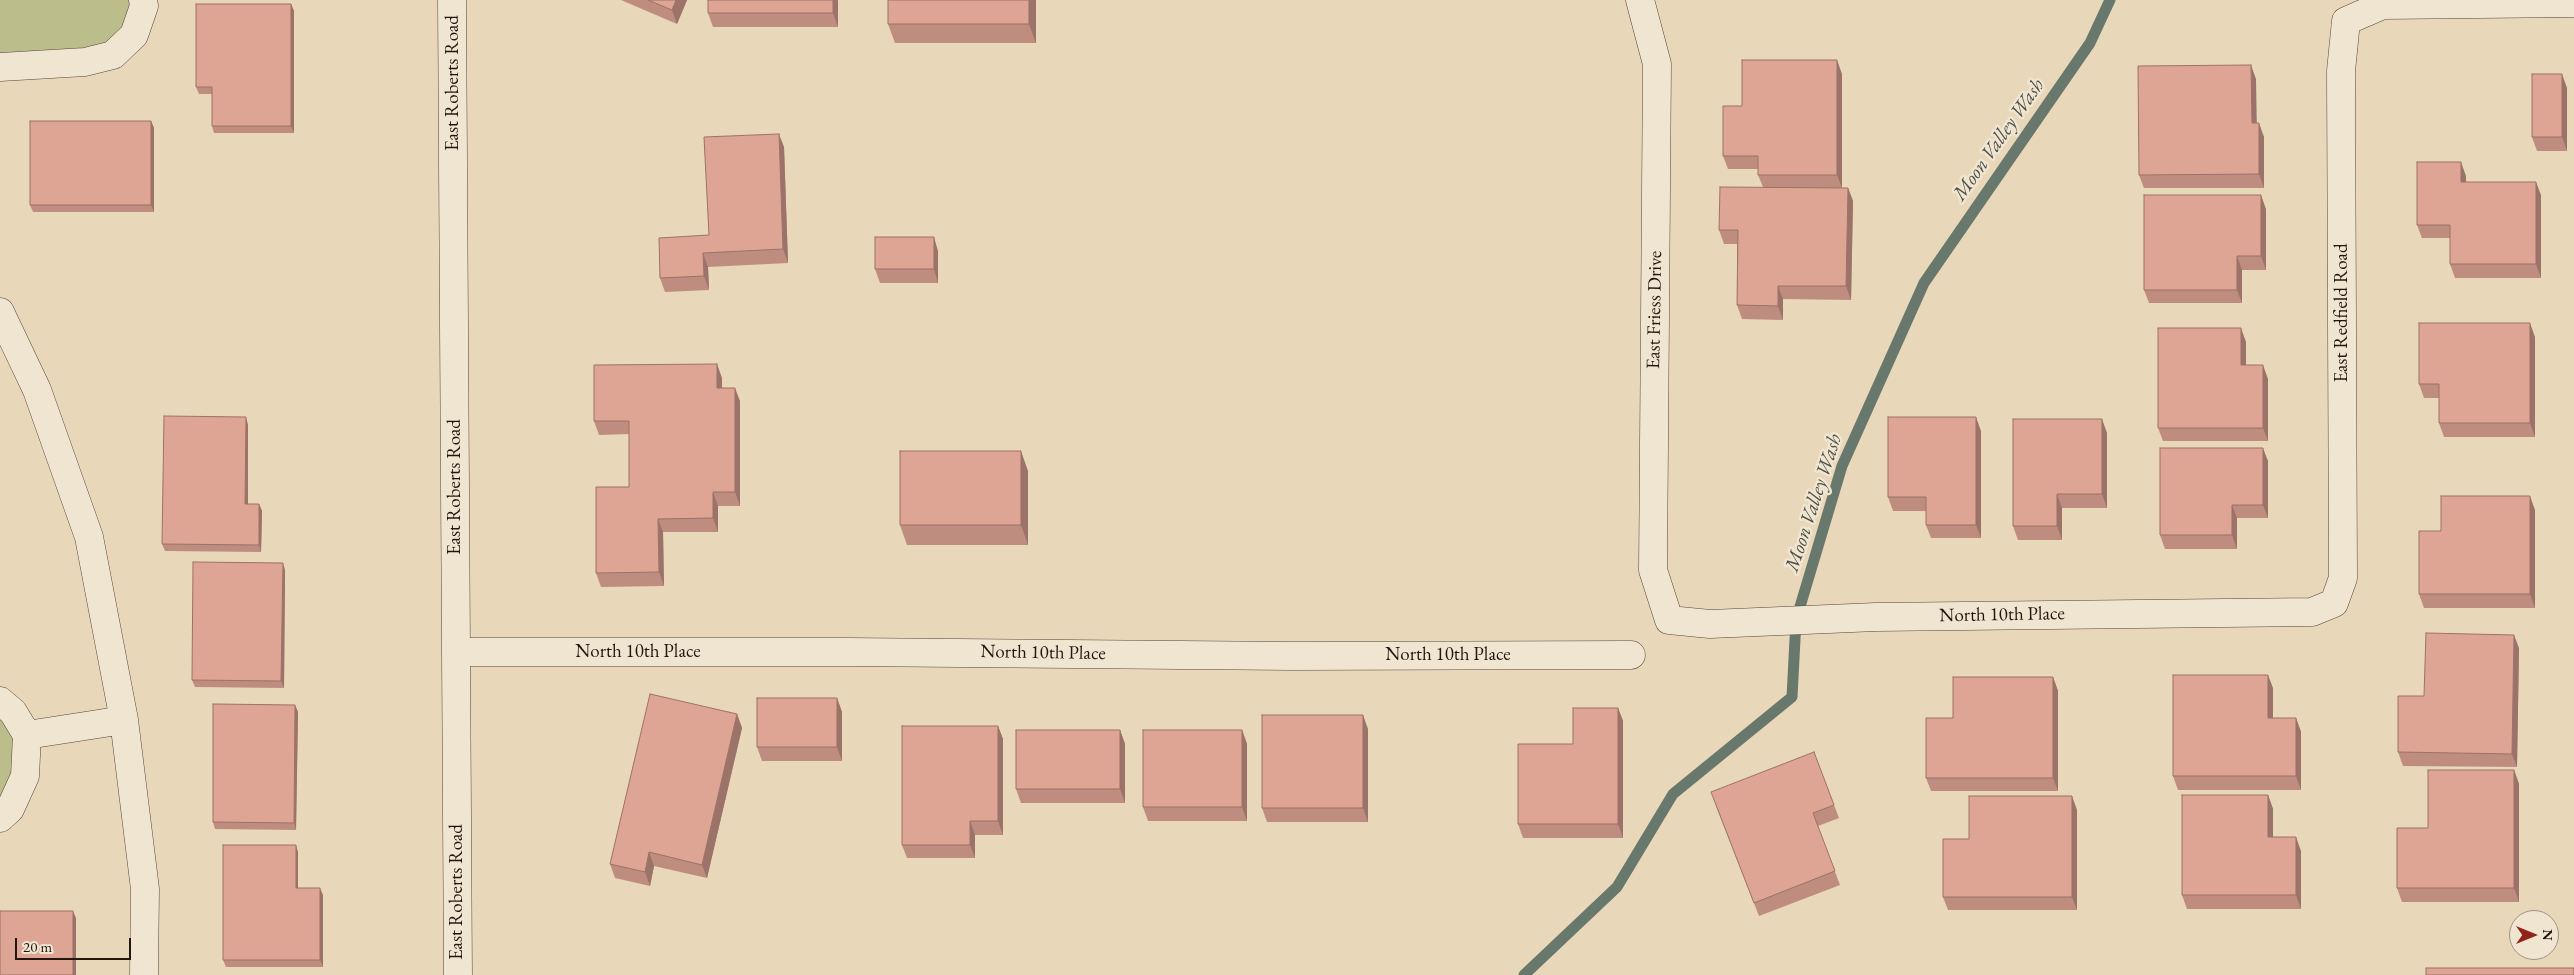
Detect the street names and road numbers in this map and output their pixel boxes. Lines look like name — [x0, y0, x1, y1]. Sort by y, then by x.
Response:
street label: East Roberts Road — [442, 15, 464, 151]
street label: East Redfield Road — [2331, 243, 2353, 383]
street label: East Friess Drive — [1643, 251, 1667, 369]
street label: East Roberts Road — [444, 419, 466, 555]
street label: North 10th Place — [1939, 603, 2065, 627]
street label: North 10th Place — [575, 641, 701, 663]
street label: North 10th Place — [980, 641, 1106, 665]
street label: North 10th Place — [1385, 644, 1511, 666]
street label: East Roberts Road — [446, 824, 468, 960]

